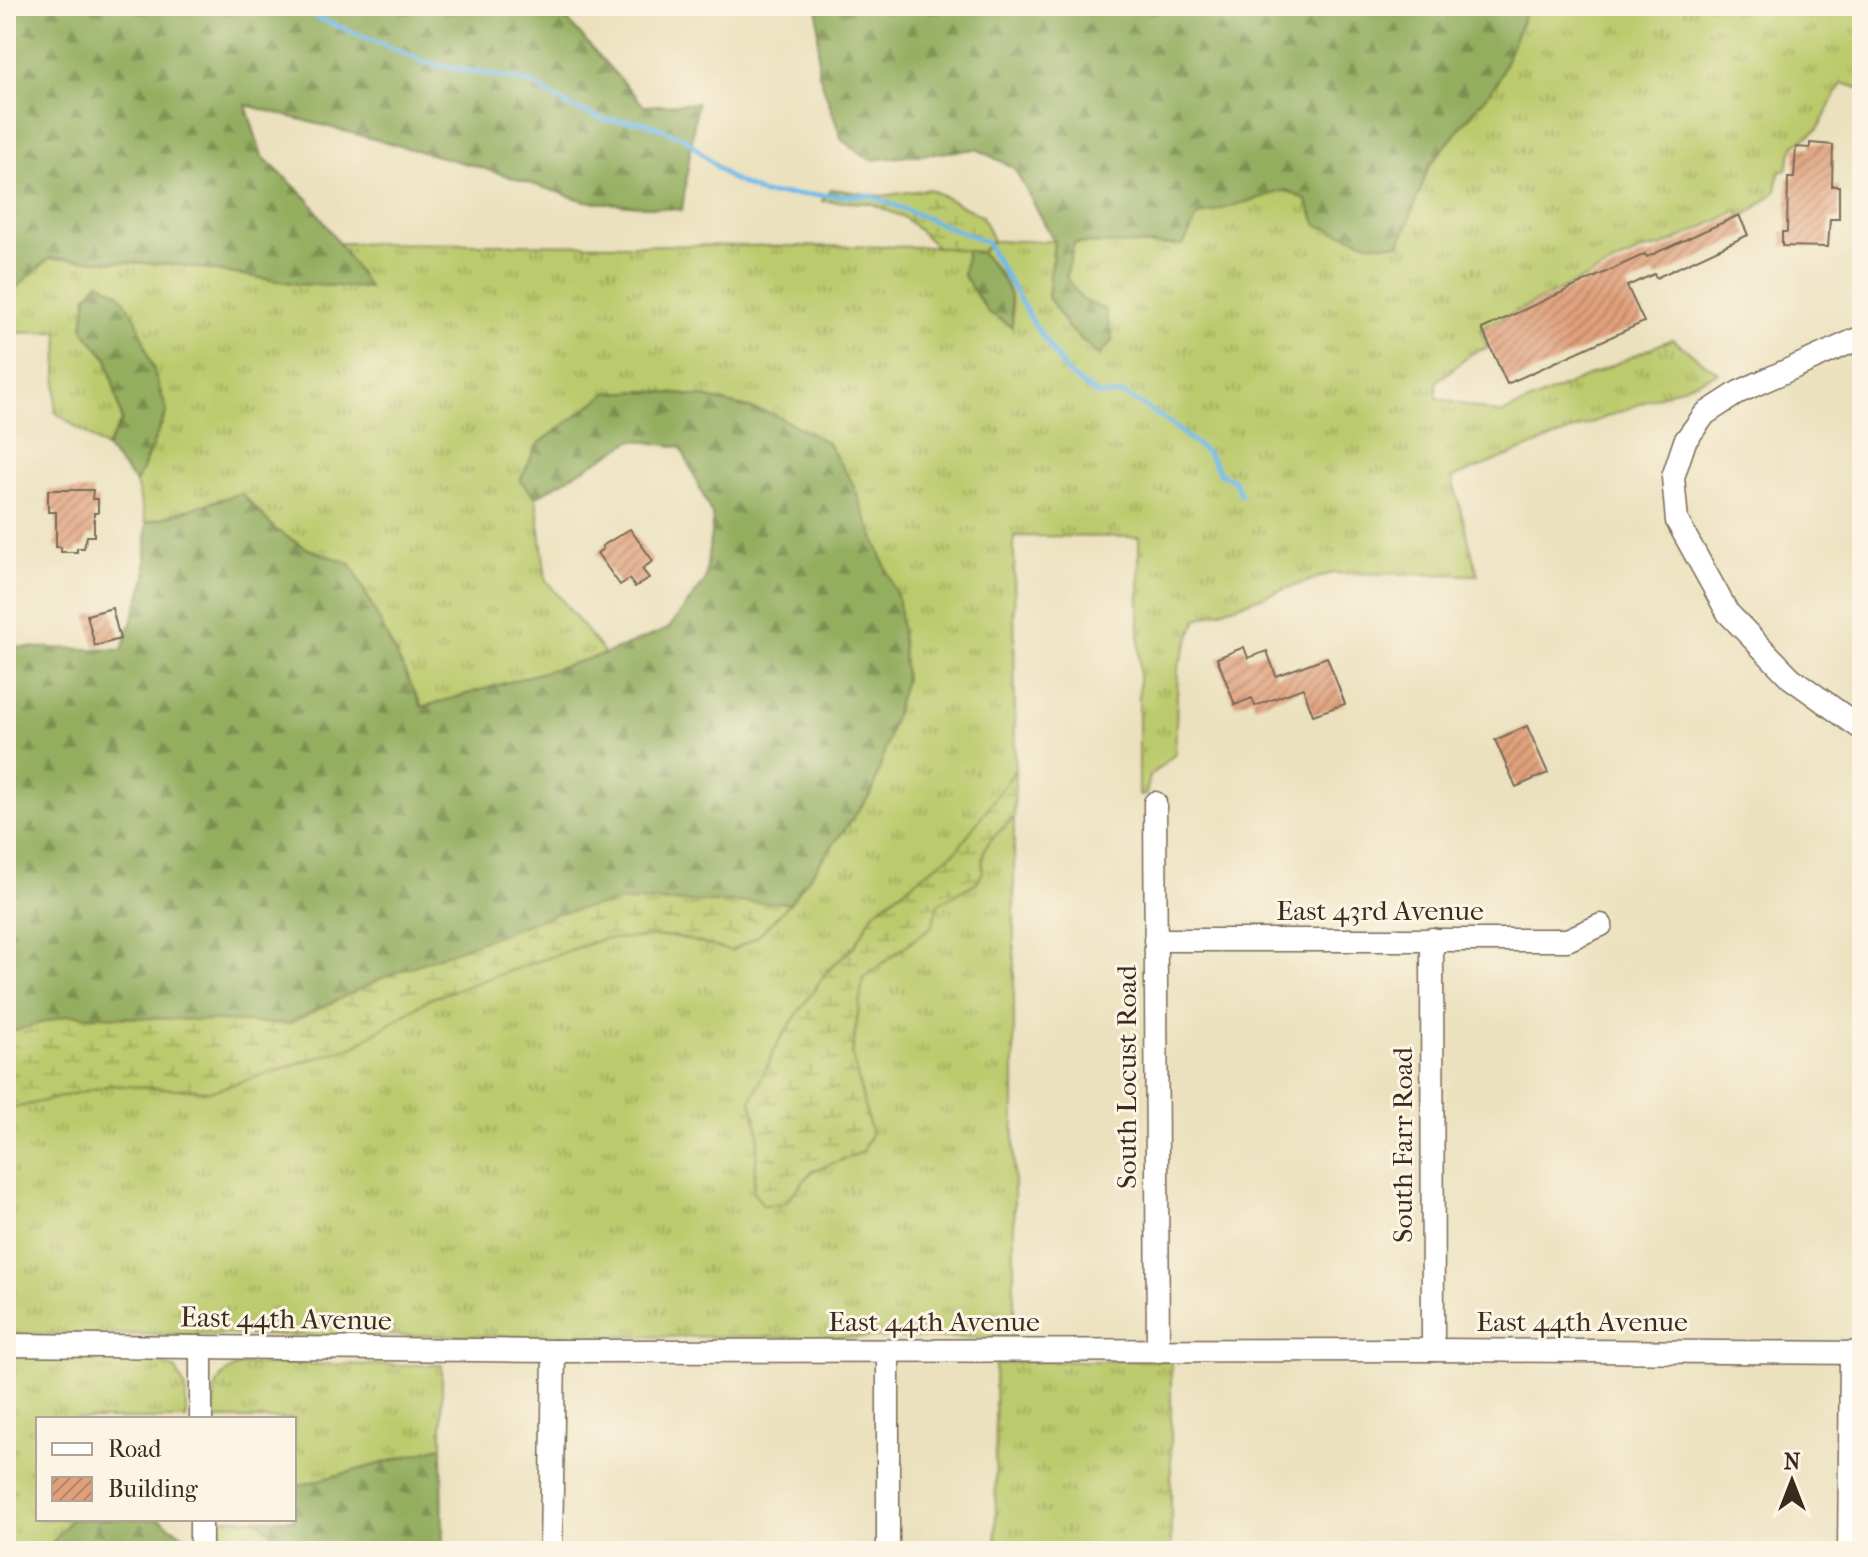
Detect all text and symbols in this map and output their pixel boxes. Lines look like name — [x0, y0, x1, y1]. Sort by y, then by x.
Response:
street label: East 43rd Avenue — [1276, 894, 1484, 927]
street label: South Locust Road — [1110, 964, 1143, 1189]
street label: South Farr Road — [1386, 1046, 1419, 1243]
street label: East 44th Avenue — [180, 1300, 392, 1337]
street label: East 44th Avenue — [828, 1305, 1040, 1338]
street label: East 44th Avenue — [1476, 1305, 1688, 1338]
legend — [36, 1417, 296, 1521]
text: Road — [108, 1435, 162, 1463]
north arrow — [1752, 1441, 1832, 1521]
text: N — [1784, 1449, 1801, 1475]
text: Building — [108, 1475, 199, 1503]

